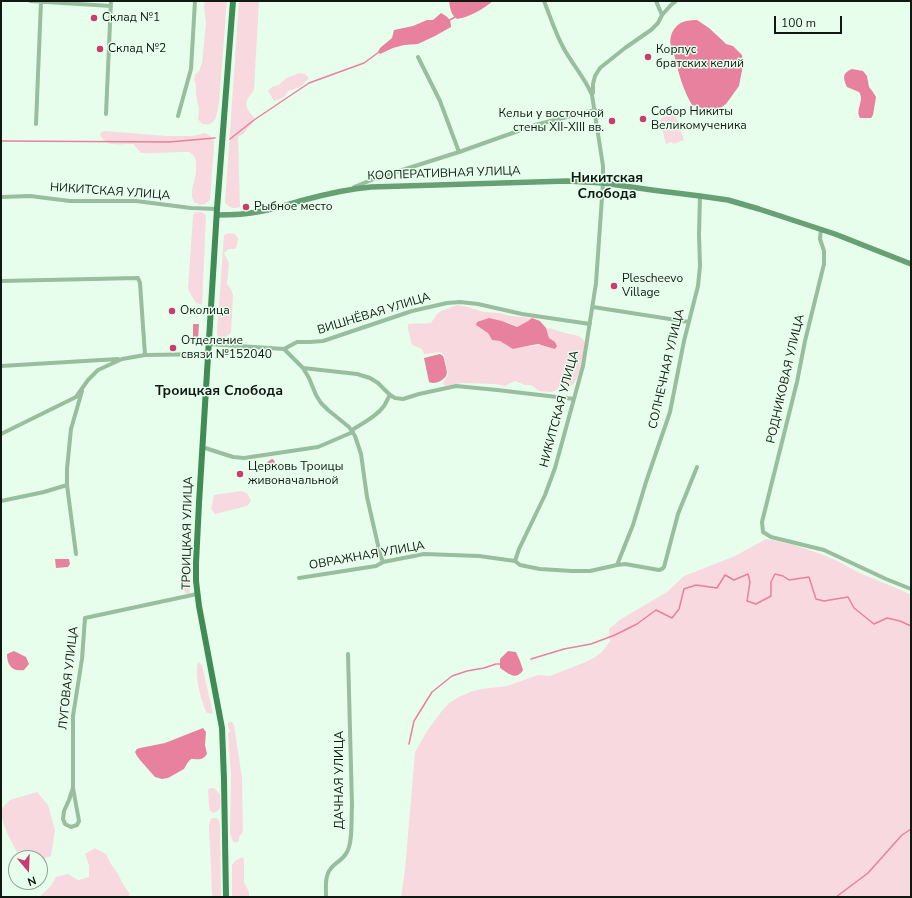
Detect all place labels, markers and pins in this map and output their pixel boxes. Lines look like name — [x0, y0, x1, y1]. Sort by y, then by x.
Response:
place label: Склад №1 — [102, 11, 160, 25]
marker: Склад №1 — [89, 13, 99, 23]
place label: Склад №2 — [108, 42, 166, 56]
place label: Корпус братских келий — [656, 43, 744, 71]
marker: Склад №2 — [95, 44, 105, 54]
marker: Корпус братских келий — [643, 52, 653, 62]
place label: Собор Никиты Великомученика — [651, 105, 747, 133]
place label: Кельи у восточной стены XII-XIII вв. — [498, 107, 604, 135]
marker: Собор Никиты Великомученика — [638, 114, 648, 124]
marker: Кельи у восточной стены XII-XIII вв. — [607, 116, 617, 126]
place label: Рыбное место — [254, 200, 333, 214]
marker: Рыбное место — [241, 202, 251, 212]
place label: Plescheevo Village — [622, 272, 683, 300]
marker: Plescheevo Village — [609, 281, 619, 291]
place label: Околица — [180, 304, 230, 318]
marker: Околица — [167, 306, 177, 316]
place label: Отделение связи №152040 — [181, 334, 272, 362]
marker: Отделение связи №152040 — [168, 343, 178, 353]
place label: Церковь Троицы живоначальной — [248, 460, 343, 488]
marker: Церковь Троицы живоначальной — [235, 469, 245, 479]

